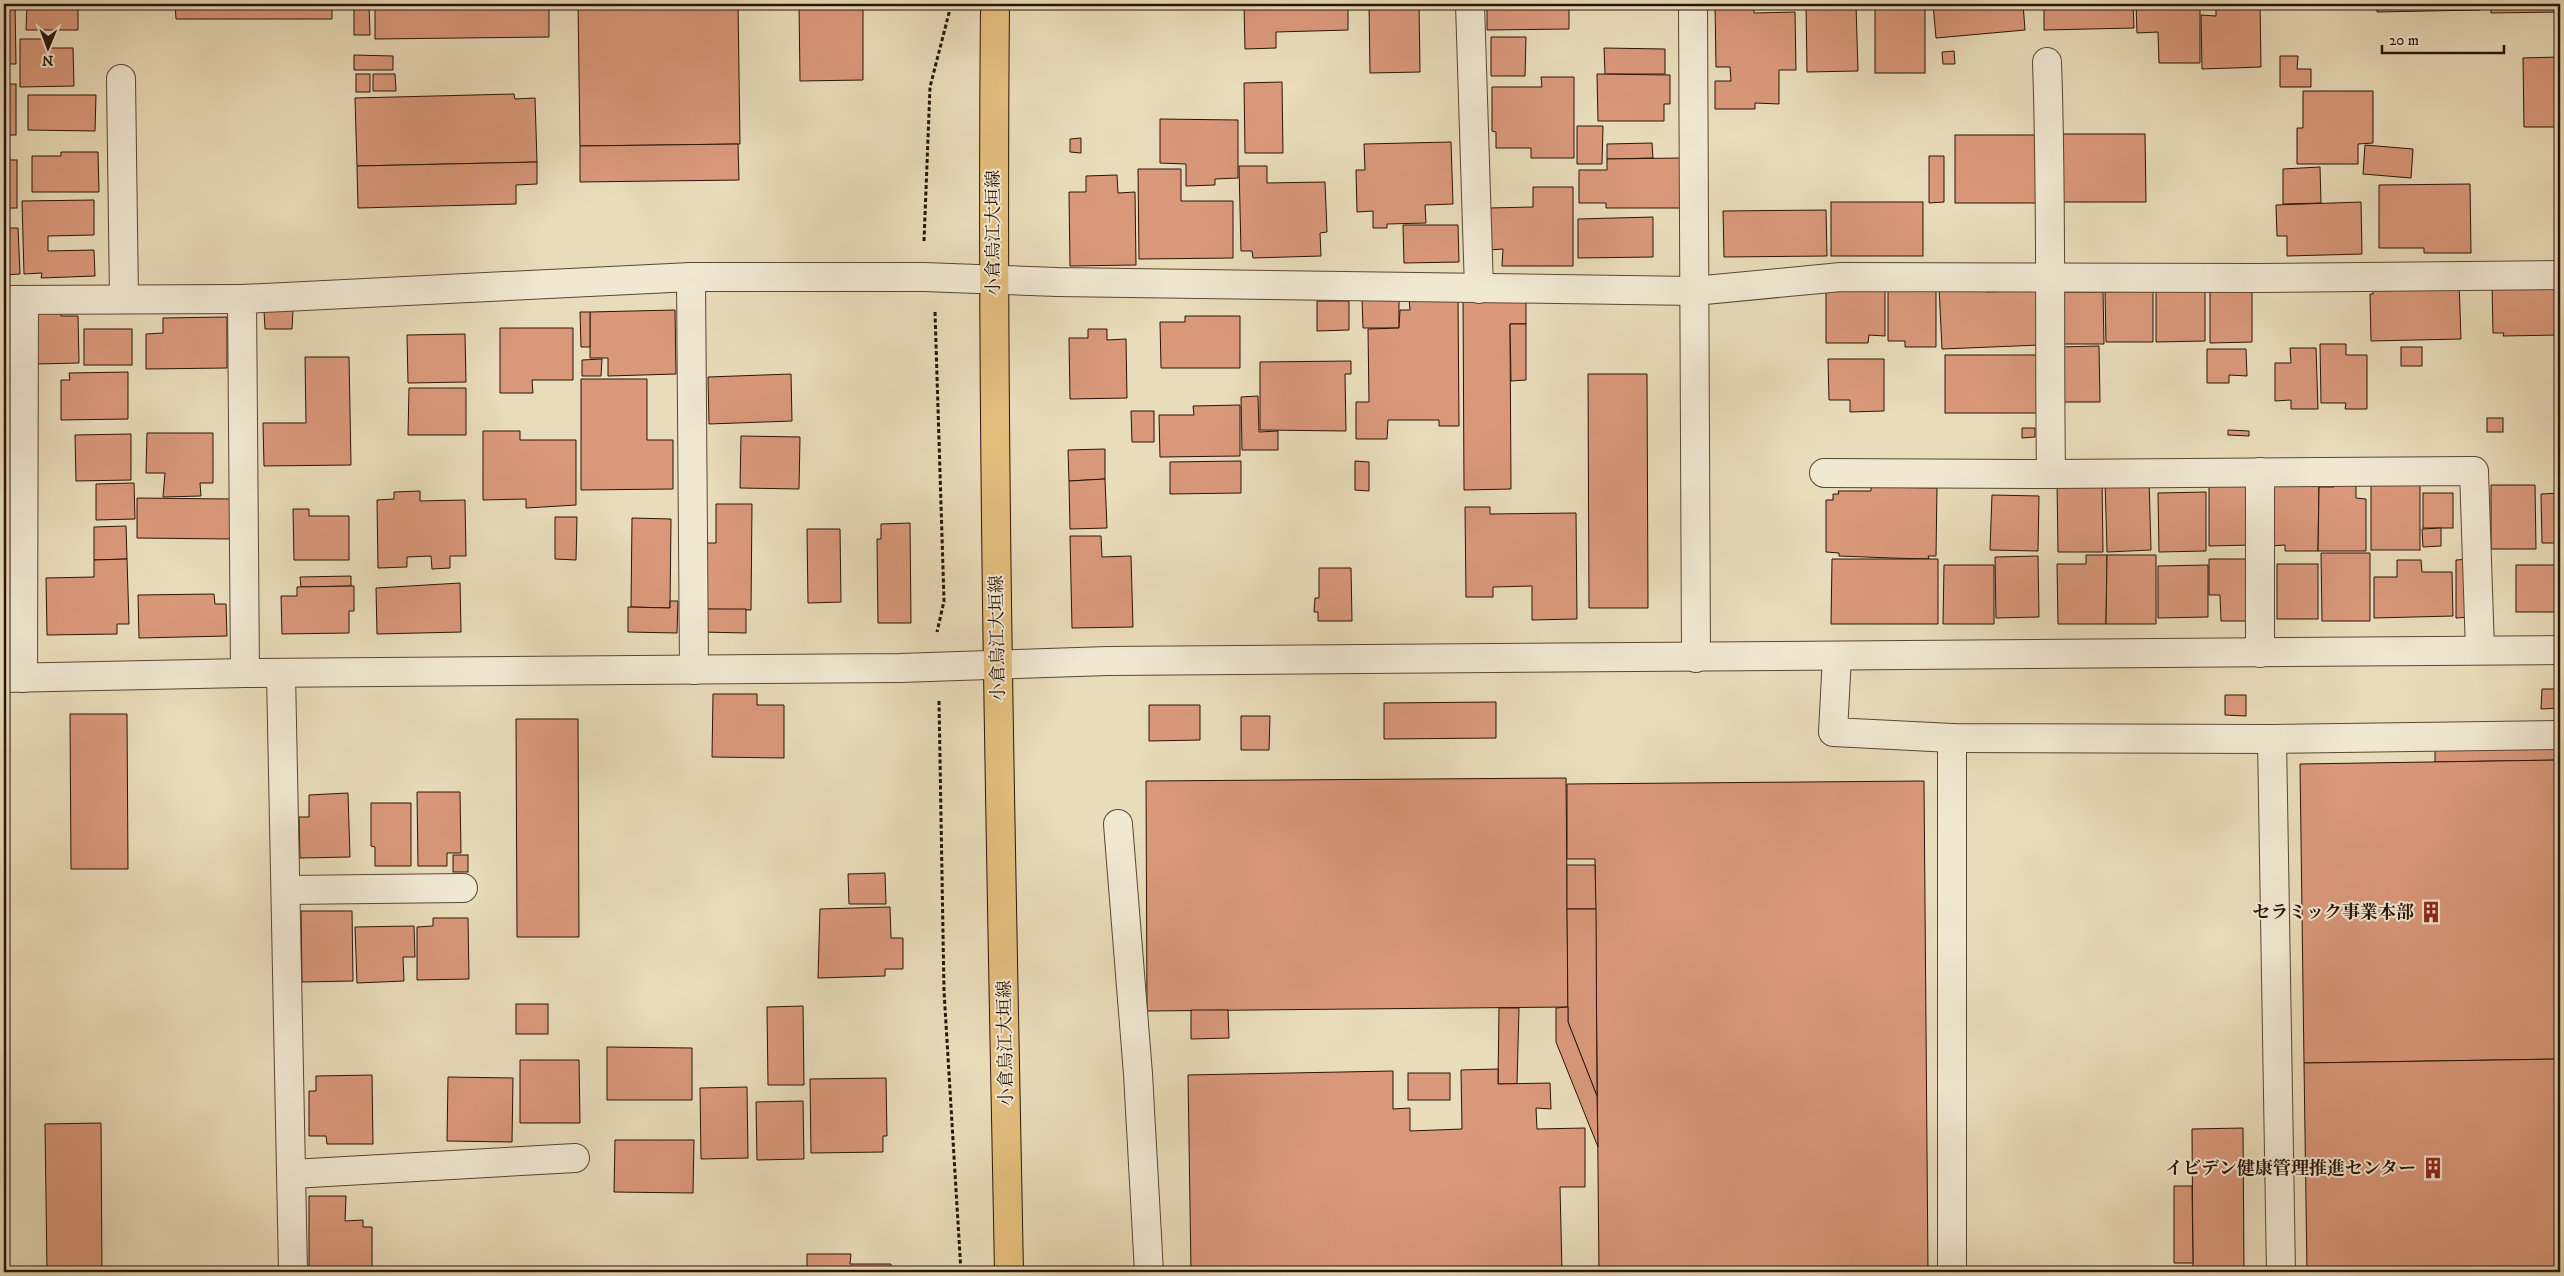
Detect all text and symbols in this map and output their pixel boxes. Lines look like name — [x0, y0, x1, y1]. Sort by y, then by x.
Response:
north arrow — [22, 22, 72, 72]
scale bar — [2382, 22, 2504, 54]
text: 20 m — [2389, 31, 2419, 50]
text: N — [41, 51, 54, 69]
street label: 小倉烏江大垣線 — [983, 170, 1005, 296]
street label: 小倉烏江大垣線 — [986, 575, 1010, 701]
building icon: セラミック事業本部 — [2418, 899, 2444, 925]
place label: セラミック事業本部 — [2252, 902, 2414, 924]
street label: 小倉烏江大垣線 — [994, 980, 1018, 1106]
building icon: イビデン健康管理推進センター — [2420, 1155, 2446, 1181]
place label: イビデン健康管理推進センター — [2165, 1158, 2416, 1180]

